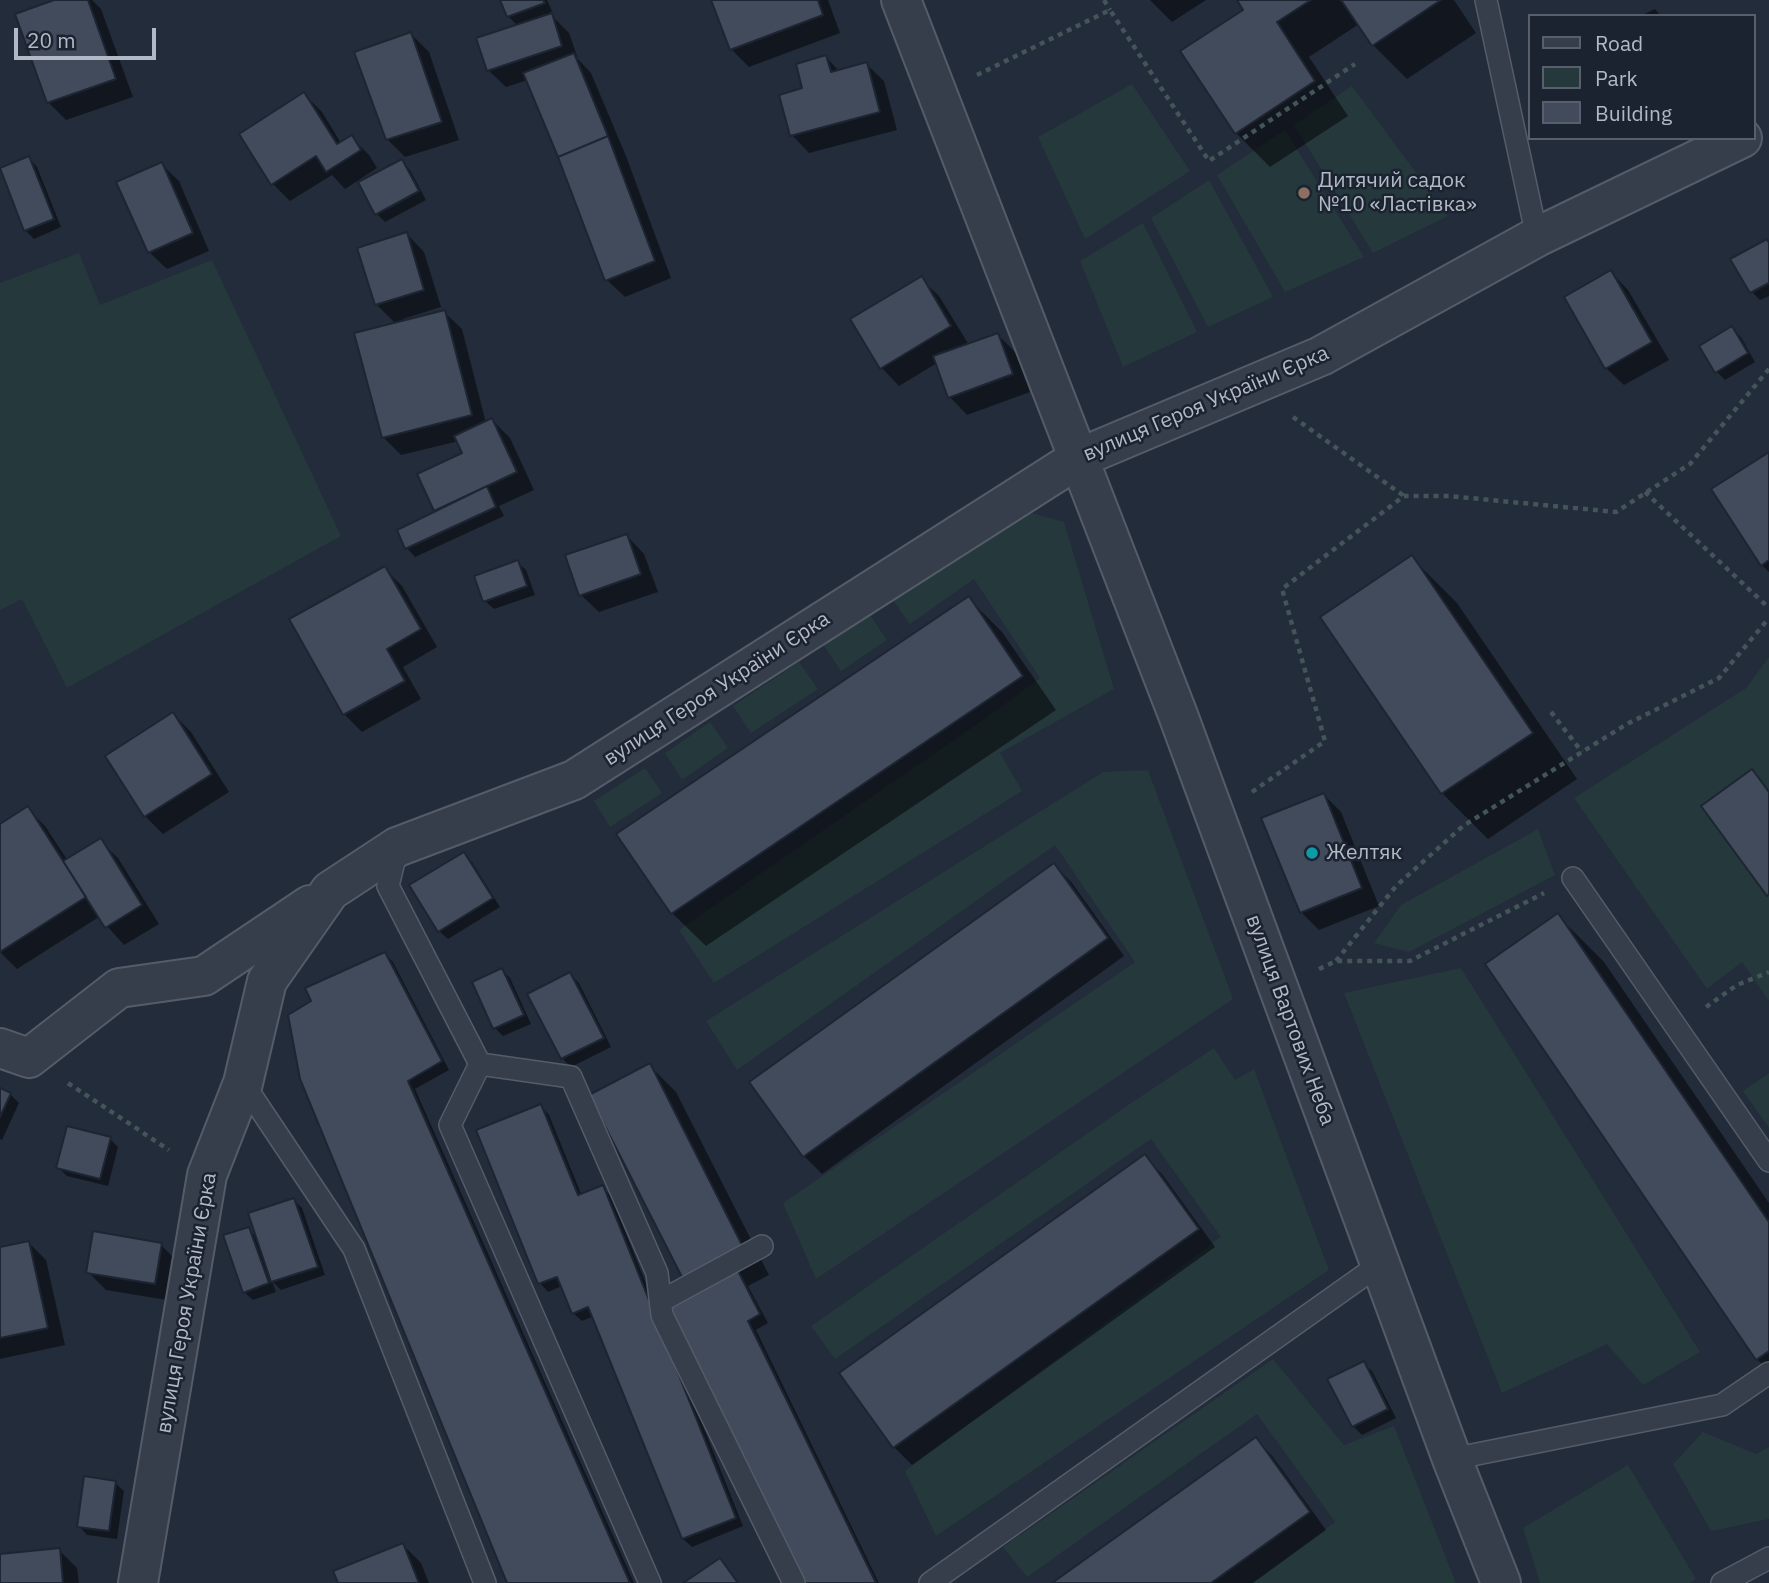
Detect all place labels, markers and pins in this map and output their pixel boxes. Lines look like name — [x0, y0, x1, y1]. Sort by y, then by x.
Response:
place label: Дитячий садок №10 «Ластівка» — [1318, 168, 1477, 218]
marker: Дитячий садок №10 «Ластівка» — [1296, 185, 1312, 201]
place label: Желтяк — [1326, 840, 1402, 866]
marker: Желтяк — [1304, 845, 1320, 861]

